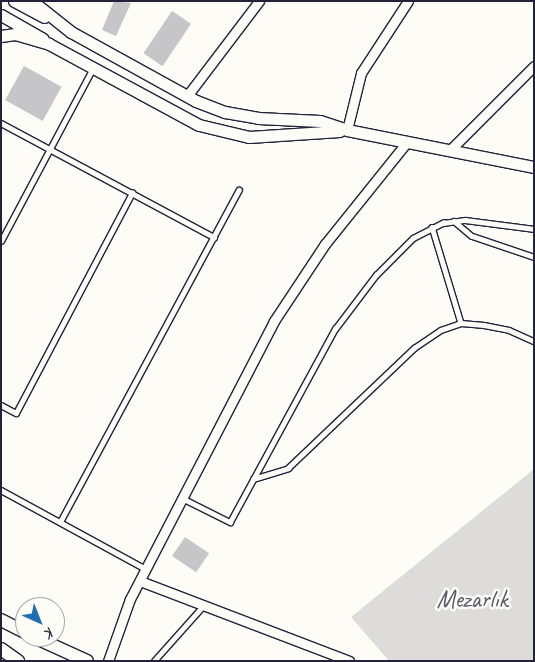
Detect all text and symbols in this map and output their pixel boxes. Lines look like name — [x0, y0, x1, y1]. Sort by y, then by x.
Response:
park label: Mezarlık — [436, 584, 508, 614]
north arrow — [15, 597, 65, 647]
text: K — [42, 624, 59, 641]

